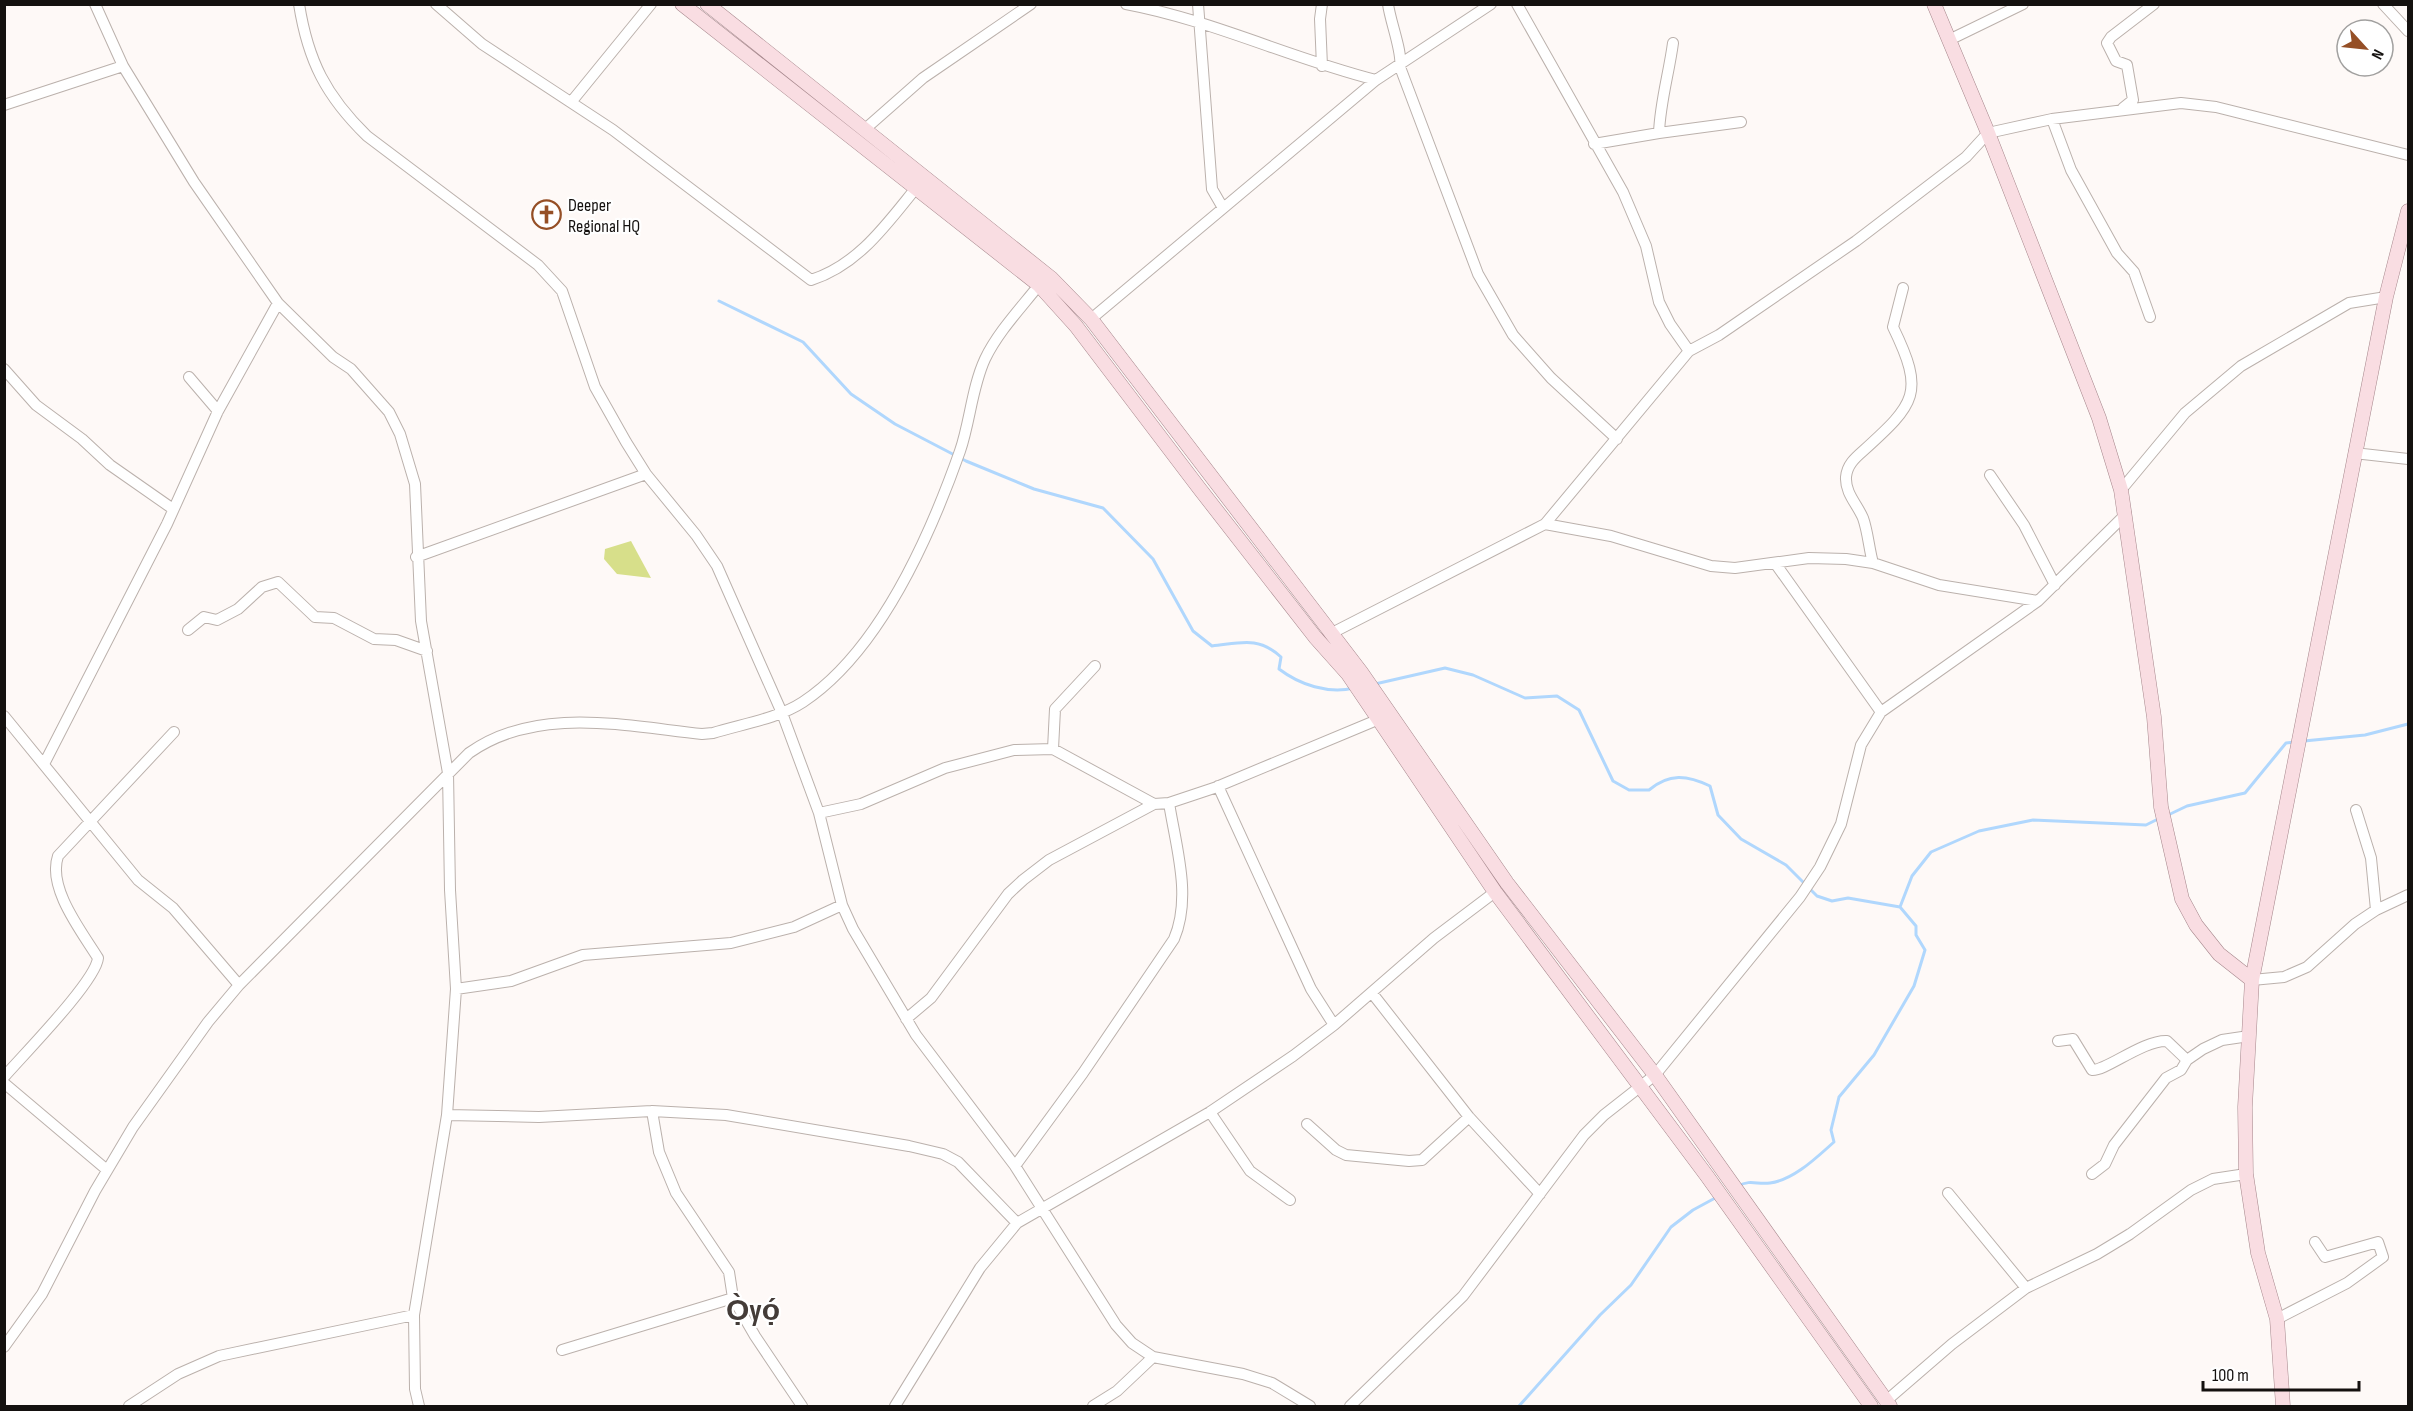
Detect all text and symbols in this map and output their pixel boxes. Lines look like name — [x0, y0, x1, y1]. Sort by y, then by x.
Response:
north arrow — [2335, 18, 2395, 78]
text: N — [2367, 46, 2387, 62]
place label: Deeper Regional HQ — [568, 195, 640, 237]
church icon: Deeper Regional HQ — [531, 199, 563, 231]
district label: Ọ̀yọ́ — [726, 1293, 780, 1329]
scale bar — [2203, 1354, 2359, 1392]
text: 100 m — [2212, 1365, 2249, 1386]

